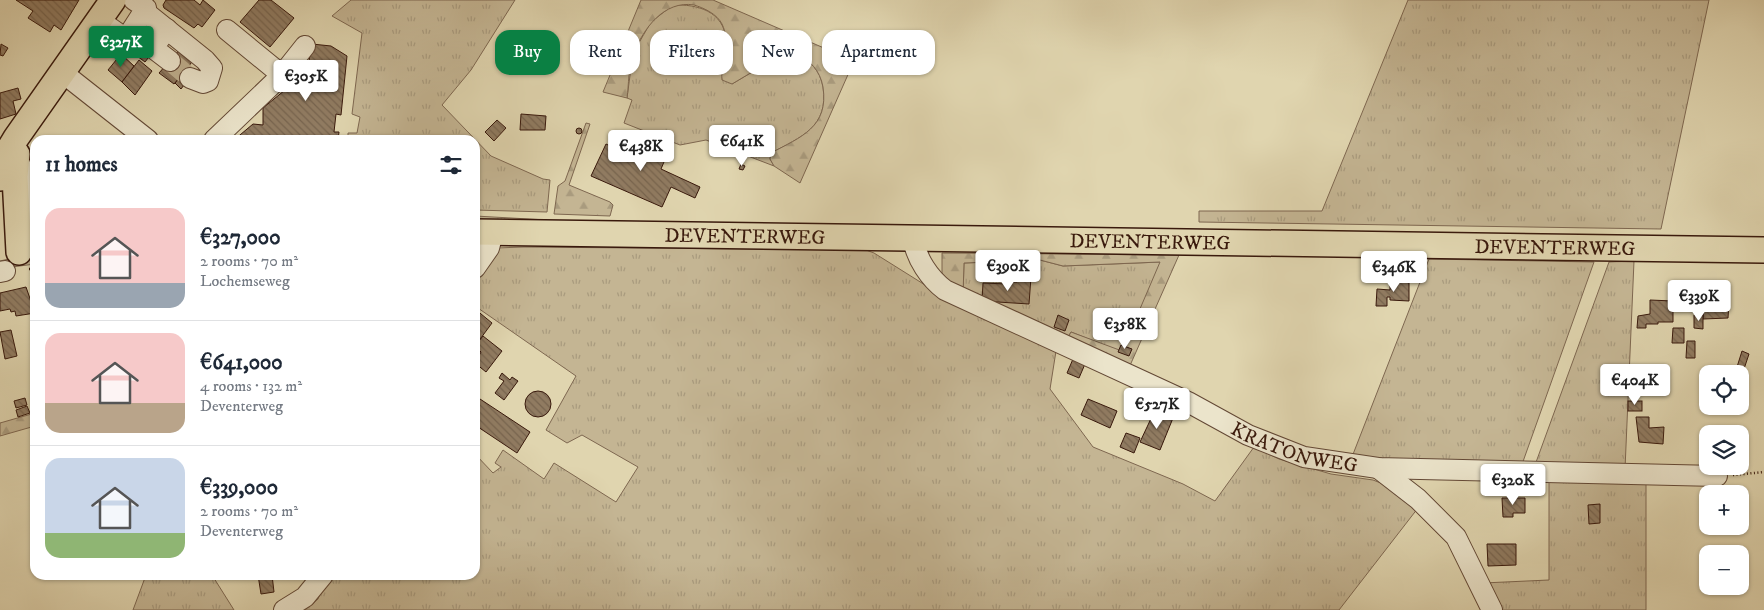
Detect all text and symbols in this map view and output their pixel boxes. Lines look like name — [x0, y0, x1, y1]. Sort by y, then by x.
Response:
pin: €327K — [86, 26, 156, 68]
chip: Buy — [495, 30, 560, 75]
chip: Rent — [570, 30, 640, 75]
chip: Filters — [650, 30, 733, 75]
chip: New — [743, 30, 812, 75]
chip: Apartment — [822, 30, 935, 75]
text: €327K — [100, 32, 142, 52]
pin: €305K — [271, 59, 341, 102]
text: €305K — [284, 66, 328, 86]
pin: €641K — [707, 124, 777, 167]
pin: €438K — [606, 130, 676, 172]
text: €641K — [720, 131, 764, 151]
text: €438K — [619, 136, 663, 156]
icon: filters — [437, 151, 465, 179]
text: 11 homes — [45, 152, 118, 178]
street label: DEVENTERWEG — [664, 224, 826, 251]
text: €327,000 — [200, 225, 280, 251]
icon: home — [85, 228, 145, 288]
street label: DEVENTERWEG — [1069, 229, 1231, 257]
street label: DEVENTERWEG — [1474, 235, 1635, 262]
pin: €390K — [973, 250, 1043, 292]
pin: €346K — [1359, 250, 1429, 293]
text: 2 rooms · 70 m² — [200, 251, 298, 271]
text: €390K — [986, 256, 1030, 276]
text: €346K — [1372, 257, 1416, 277]
text: Lochemseweg — [200, 271, 290, 291]
pin: €339K — [1664, 280, 1734, 322]
text: €339K — [1679, 286, 1719, 306]
pin: €358K — [1090, 308, 1160, 350]
text: €358K — [1104, 314, 1146, 334]
text: €641,000 — [200, 350, 283, 376]
icon: home — [85, 353, 145, 413]
pin: €404K — [1600, 364, 1670, 406]
map controls — [1699, 365, 1749, 595]
button: locate — [1699, 365, 1749, 415]
text: €404K — [1611, 370, 1659, 390]
text: 4 rooms · 132 m² — [200, 376, 302, 396]
pin: €527K — [1122, 388, 1192, 430]
text: €527K — [1135, 394, 1179, 414]
text: Deventerweg — [200, 396, 283, 416]
street label: KRATONWEG — [1226, 417, 1359, 479]
button: layers — [1699, 425, 1749, 475]
pin: €320K — [1478, 464, 1548, 506]
text: €320K — [1491, 470, 1535, 490]
text: €339,000 — [200, 475, 278, 501]
icon: home — [85, 478, 145, 538]
button: + — [1699, 485, 1749, 535]
text: 2 rooms · 70 m² — [200, 501, 298, 521]
text: Deventerweg — [200, 521, 283, 541]
button: − — [1699, 545, 1749, 595]

